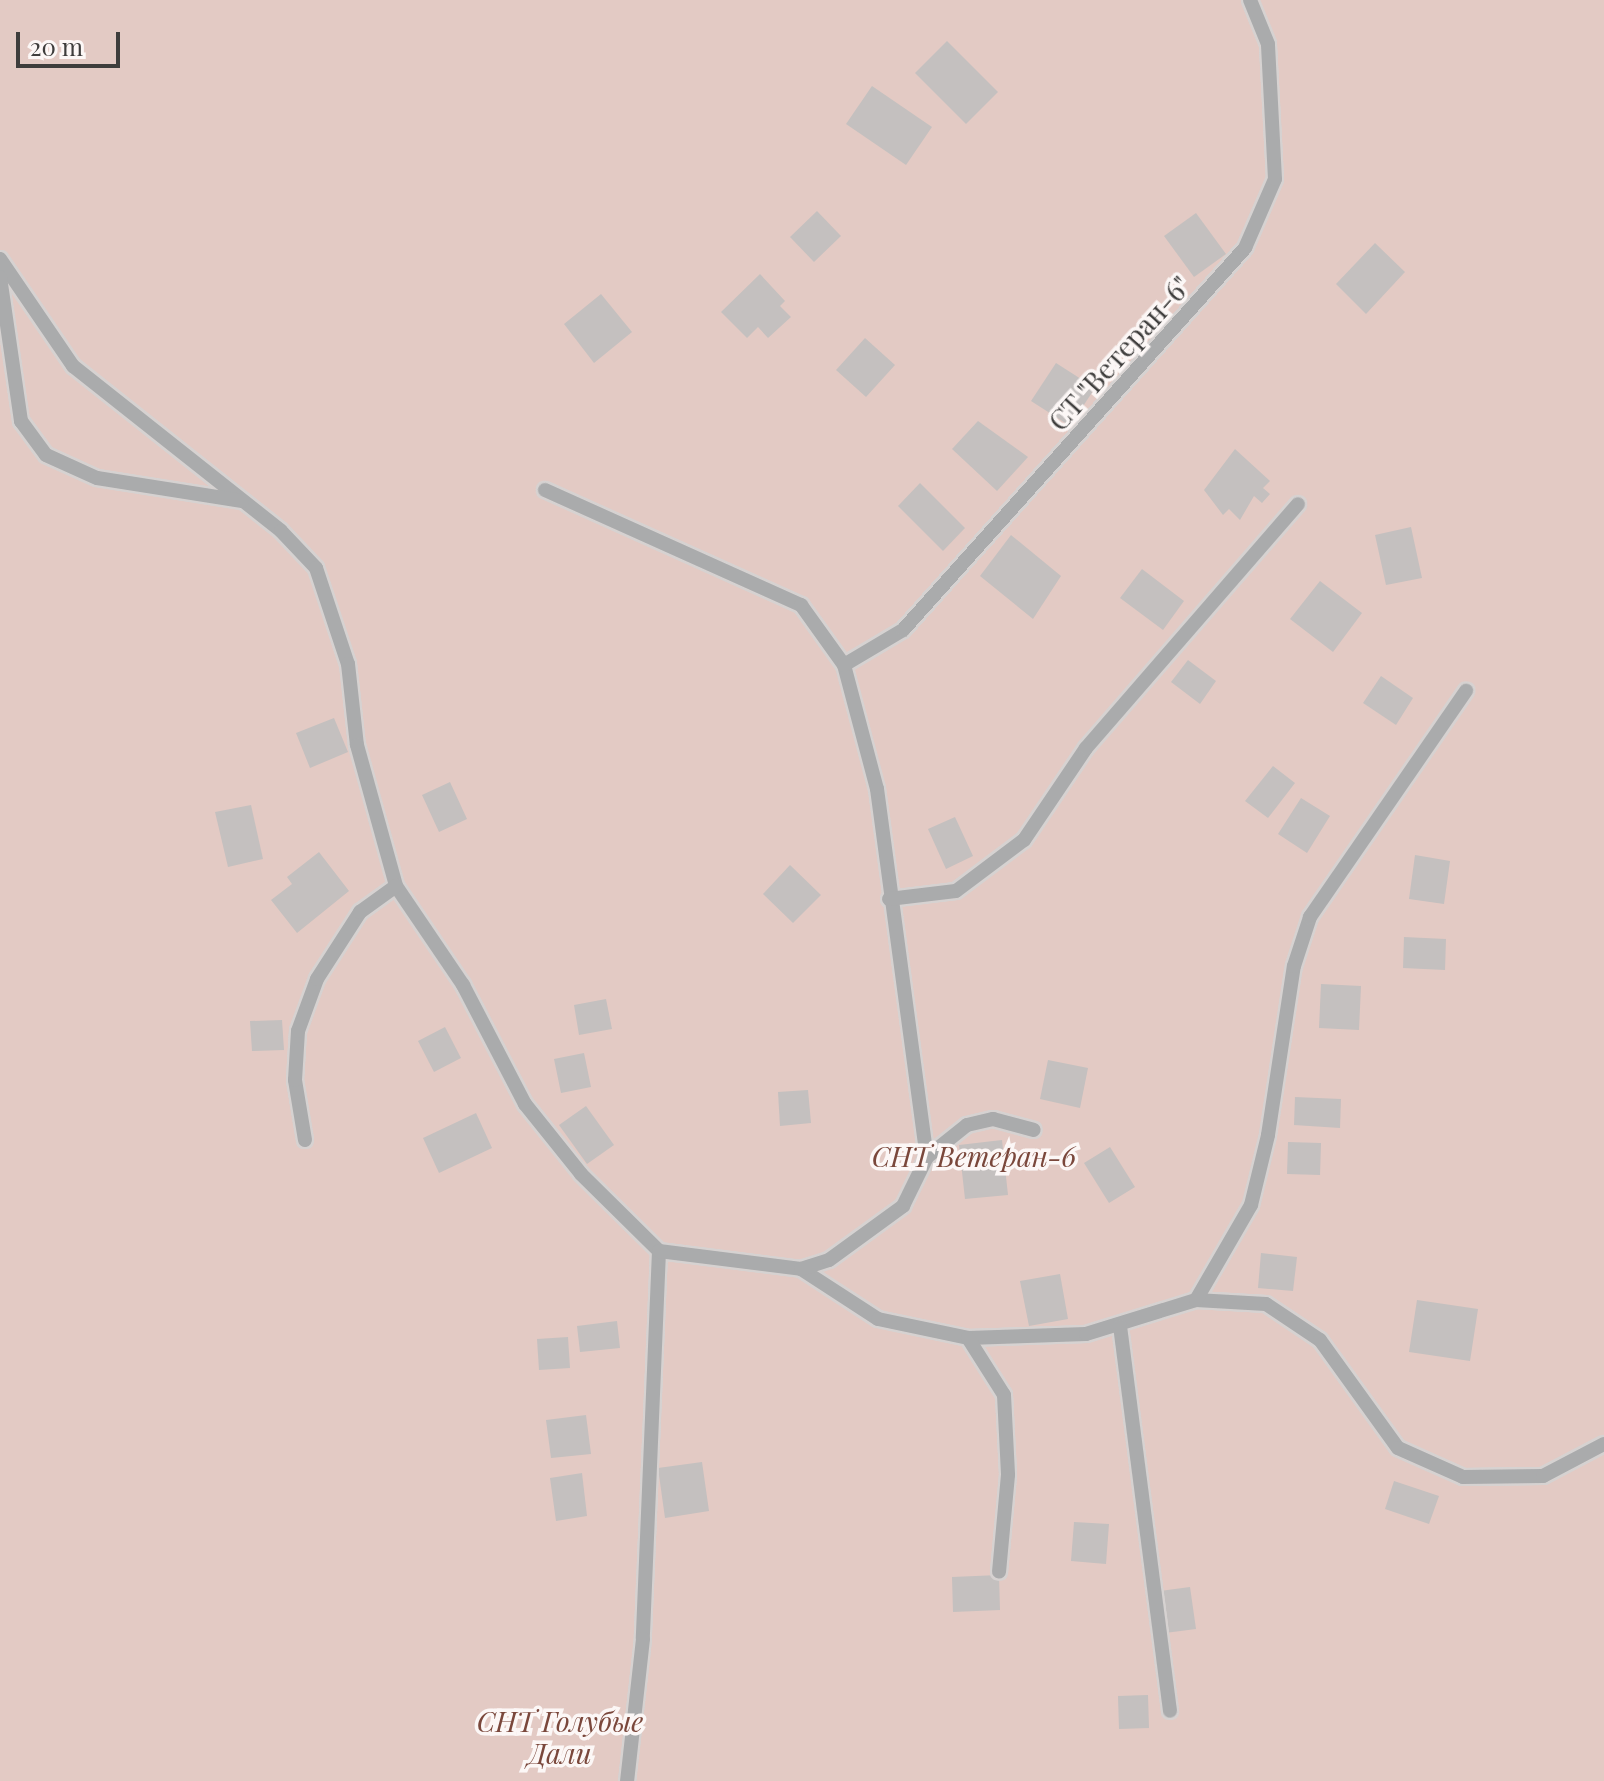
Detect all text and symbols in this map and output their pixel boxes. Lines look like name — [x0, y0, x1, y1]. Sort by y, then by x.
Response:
scale bar — [20, 16, 124, 66]
text: 20 m — [30, 30, 83, 62]
street label: СТ "Ветеран-6" — [1041, 269, 1197, 437]
park label: СНТ Ветеран-6 — [872, 1139, 1076, 1173]
park label: СНТ Голубые Дали — [477, 1704, 643, 1770]

